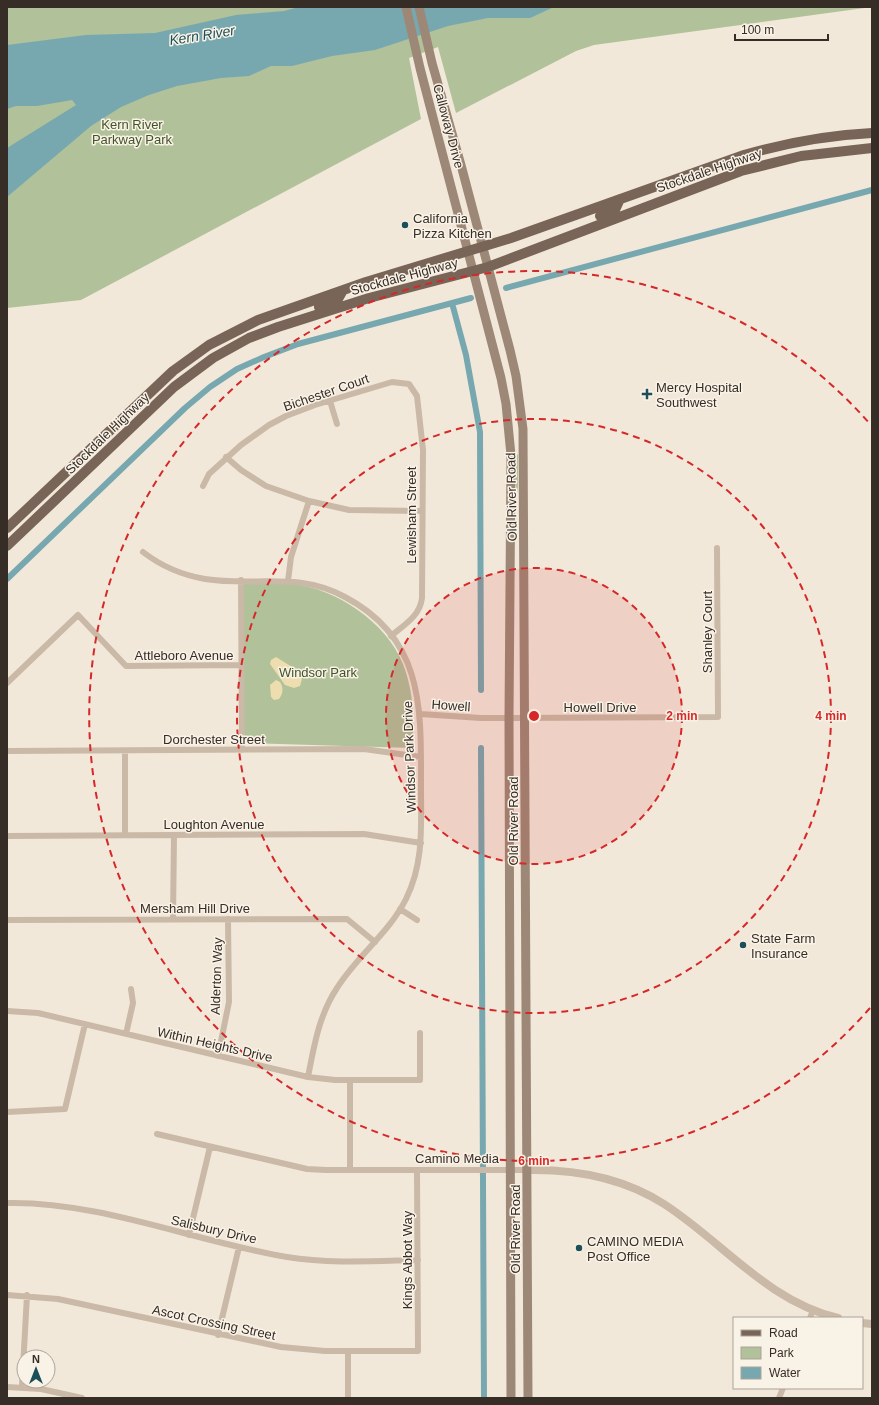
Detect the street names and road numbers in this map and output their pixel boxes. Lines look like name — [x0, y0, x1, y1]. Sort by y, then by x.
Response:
street label: Calloway Drive — [430, 82, 467, 170]
street label: Stockdale Highway — [654, 145, 764, 196]
street label: Stockdale Highway — [349, 255, 460, 298]
street label: Bichester Court — [281, 371, 371, 414]
street label: Stockdale Highway — [62, 389, 153, 477]
street label: Old River Road — [503, 452, 520, 542]
street label: Lewisham Street — [404, 466, 419, 563]
street label: Shanley Court — [700, 590, 715, 673]
street label: Attleboro Avenue — [135, 648, 233, 663]
street label: Howell — [431, 697, 471, 714]
street label: Howell Drive — [564, 700, 636, 715]
street label: Windsor Park Drive — [400, 701, 419, 813]
street label: Dorchester Street — [163, 732, 265, 747]
street label: Old River Road — [506, 777, 521, 865]
street label: Loughton Avenue — [164, 817, 264, 832]
street label: Mersham Hill Drive — [140, 901, 250, 916]
street label: Alderton Way — [208, 937, 225, 1015]
street label: Within Heights Drive — [156, 1024, 274, 1065]
street label: Camino Media — [415, 1151, 500, 1166]
street label: Old River Road — [508, 1185, 523, 1273]
street label: Kings Abbot Way — [400, 1210, 415, 1309]
street label: Salisbury Drive — [170, 1212, 258, 1247]
street label: Ascot Crossing Street — [151, 1302, 277, 1343]

